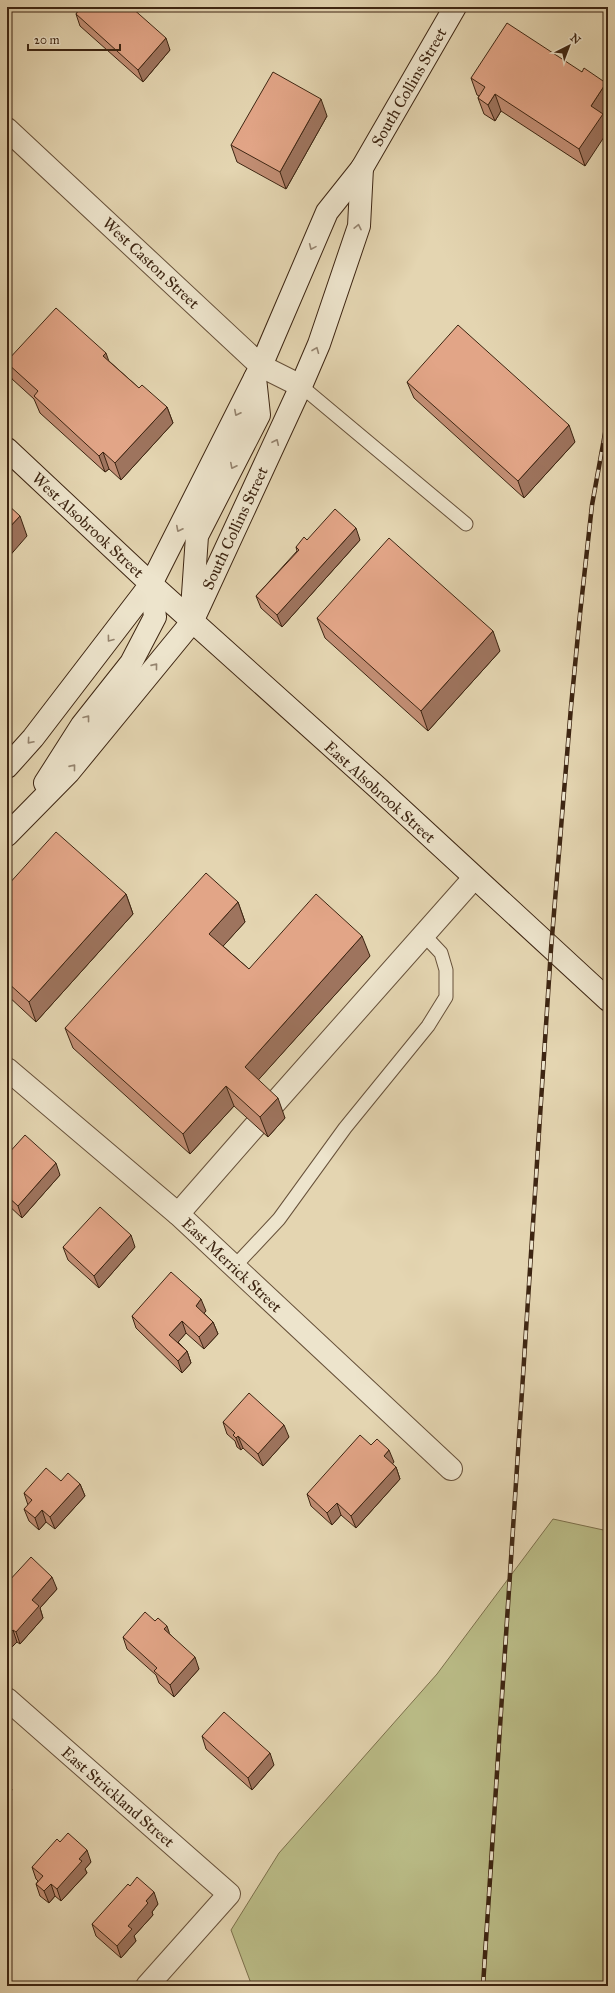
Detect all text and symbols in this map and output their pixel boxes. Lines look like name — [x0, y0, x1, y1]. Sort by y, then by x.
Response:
street label: South Collins Street — [367, 24, 451, 150]
scale bar — [28, 26, 120, 52]
north arrow — [549, 26, 589, 66]
text: N — [568, 31, 584, 47]
text: 20 m — [34, 33, 60, 47]
street label: West Caston Street — [99, 213, 204, 313]
one-way arrow — [353, 224, 361, 230]
one-way arrow — [309, 243, 317, 250]
one-way arrow — [311, 347, 319, 355]
one-way arrow — [234, 409, 242, 416]
one-way arrow — [271, 438, 279, 446]
one-way arrow — [230, 462, 238, 469]
street label: South Collins Street — [198, 463, 272, 593]
street label: West Alsobrook Street — [28, 468, 148, 582]
one-way arrow — [176, 525, 183, 532]
one-way arrow — [107, 634, 114, 641]
one-way arrow — [151, 664, 158, 671]
one-way arrow — [83, 715, 90, 722]
one-way arrow — [28, 737, 35, 744]
street label: East Alsobrook Street — [321, 737, 440, 847]
one-way arrow — [69, 764, 76, 771]
street label: East Merrick Street — [178, 1214, 286, 1316]
street label: East Strickland Street — [58, 1743, 179, 1851]

